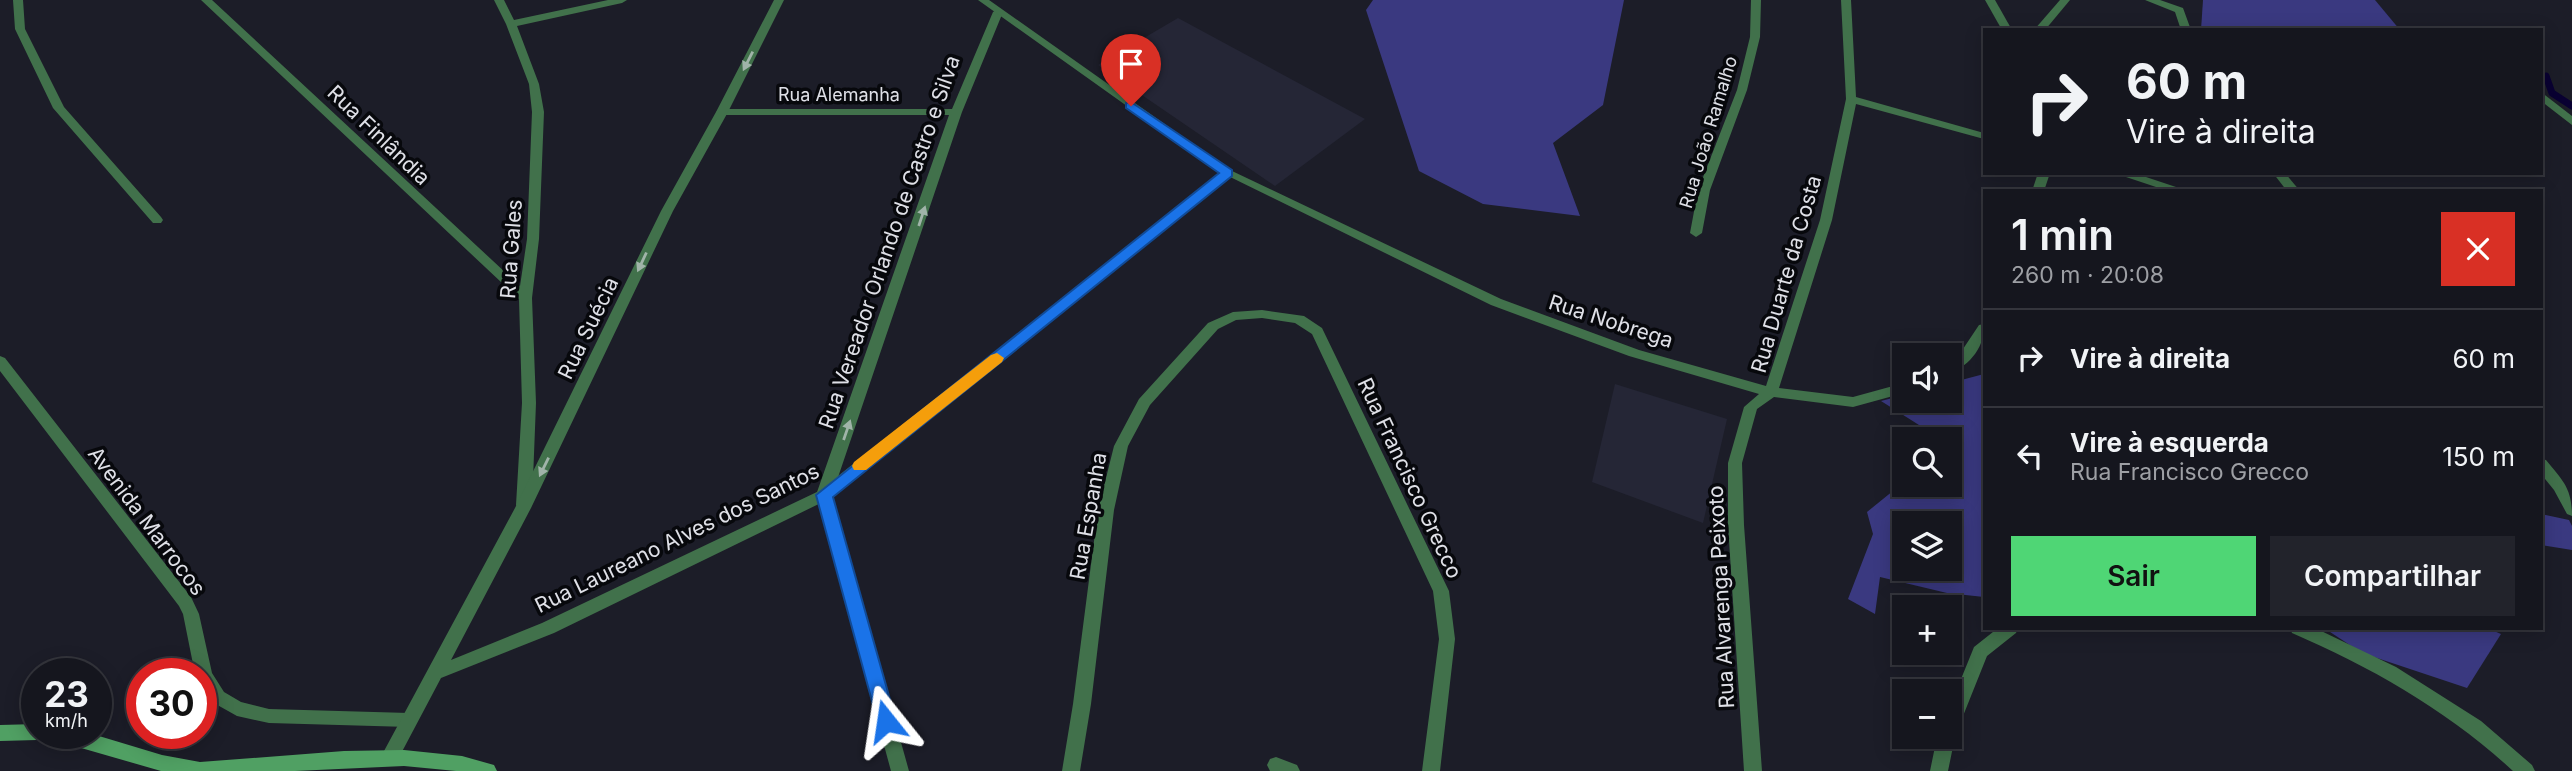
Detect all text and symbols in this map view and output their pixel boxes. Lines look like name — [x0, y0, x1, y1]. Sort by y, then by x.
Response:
pin — [1101, 34, 1161, 106]
icon: arrive — [1112, 45, 1150, 83]
one-way arrow — [743, 51, 754, 71]
street label: Rua Vereador Orlando de Castro e Silva — [813, 52, 965, 432]
text: 60 m — [2126, 52, 2247, 111]
street label: Rua João Ramalho — [1675, 53, 1741, 211]
icon: right — [2011, 56, 2102, 147]
street label: Rua Finlândia — [323, 80, 435, 190]
street label: Rua Alemanha — [778, 84, 900, 105]
text: Vire à direita — [2126, 112, 2316, 151]
street label: Rua Duarte da Costa — [1746, 172, 1826, 376]
street label: Rua Gales — [495, 198, 527, 300]
one-way arrow — [917, 205, 928, 226]
text: 1 min — [2011, 209, 2114, 260]
button: close — [2441, 212, 2515, 286]
one-way arrow — [637, 252, 648, 272]
text: 260 m · 20:08 — [2011, 261, 2164, 289]
street label: Rua Suécia — [553, 273, 623, 383]
street label: Rua Nobrega — [1546, 289, 1676, 353]
icon: right — [2011, 339, 2049, 377]
map controls — [1892, 343, 1962, 749]
button: sound — [1892, 343, 1962, 413]
text: Vire à direita — [2070, 343, 2230, 374]
text: 60 m — [2452, 343, 2515, 374]
street label: Rua Francisco Grecco — [1353, 374, 1467, 582]
one-way arrow — [842, 420, 853, 441]
button: search — [1892, 427, 1962, 497]
text: Vire à esquerda — [2070, 427, 2269, 458]
icon: left — [2011, 437, 2049, 475]
text: 150 m — [2442, 441, 2515, 472]
street label: Avenida Marrocos — [83, 442, 211, 600]
street label: Rua Espanha — [1065, 450, 1111, 582]
one-way arrow — [538, 457, 549, 477]
street label: Rua Laureano Alves dos Santos — [531, 458, 823, 618]
text: Rua Francisco Grecco — [2070, 458, 2309, 486]
street label: Rua Alvarenga Peixoto — [1703, 485, 1739, 709]
button: layers — [1892, 511, 1962, 581]
button: Sair — [2011, 536, 2256, 616]
button: Compartilhar — [2270, 536, 2515, 616]
button: + — [1892, 595, 1962, 665]
speed limit sign: 30 — [126, 658, 217, 749]
text: 23 — [44, 673, 89, 715]
button: − — [1892, 679, 1962, 749]
position arrow — [849, 684, 923, 758]
text: km/h — [45, 710, 88, 731]

